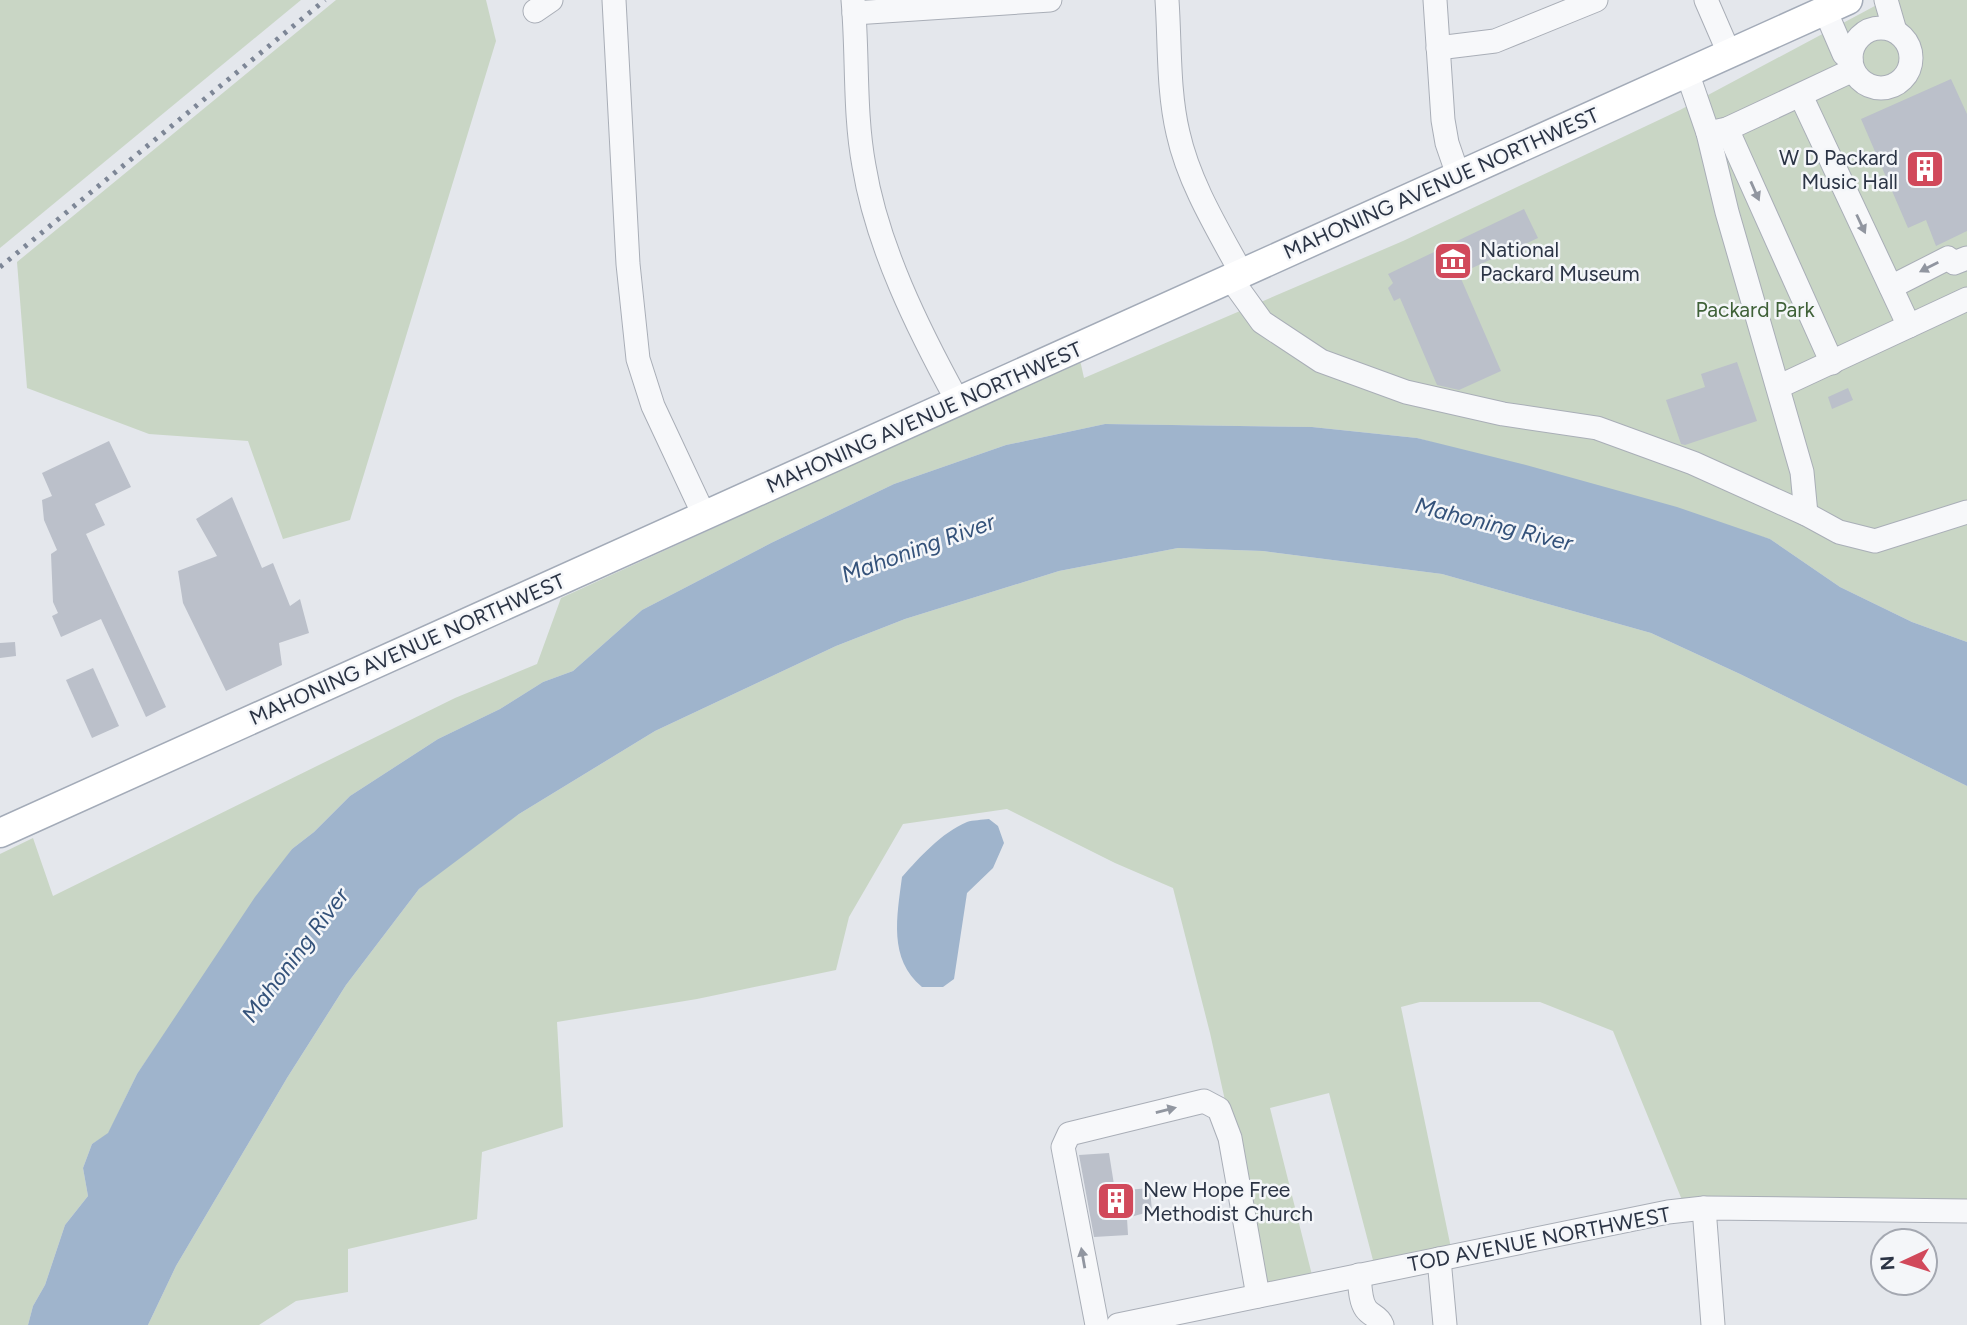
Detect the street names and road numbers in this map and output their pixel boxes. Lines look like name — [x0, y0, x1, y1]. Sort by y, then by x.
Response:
street label: MAHONING AVENUE NORTHWEST — [1279, 102, 1603, 264]
street label: MAHONING AVENUE NORTHWEST — [762, 336, 1086, 498]
street label: MAHONING AVENUE NORTHWEST — [245, 568, 569, 730]
street label: TOD AVENUE NORTHWEST — [1406, 1201, 1673, 1277]

